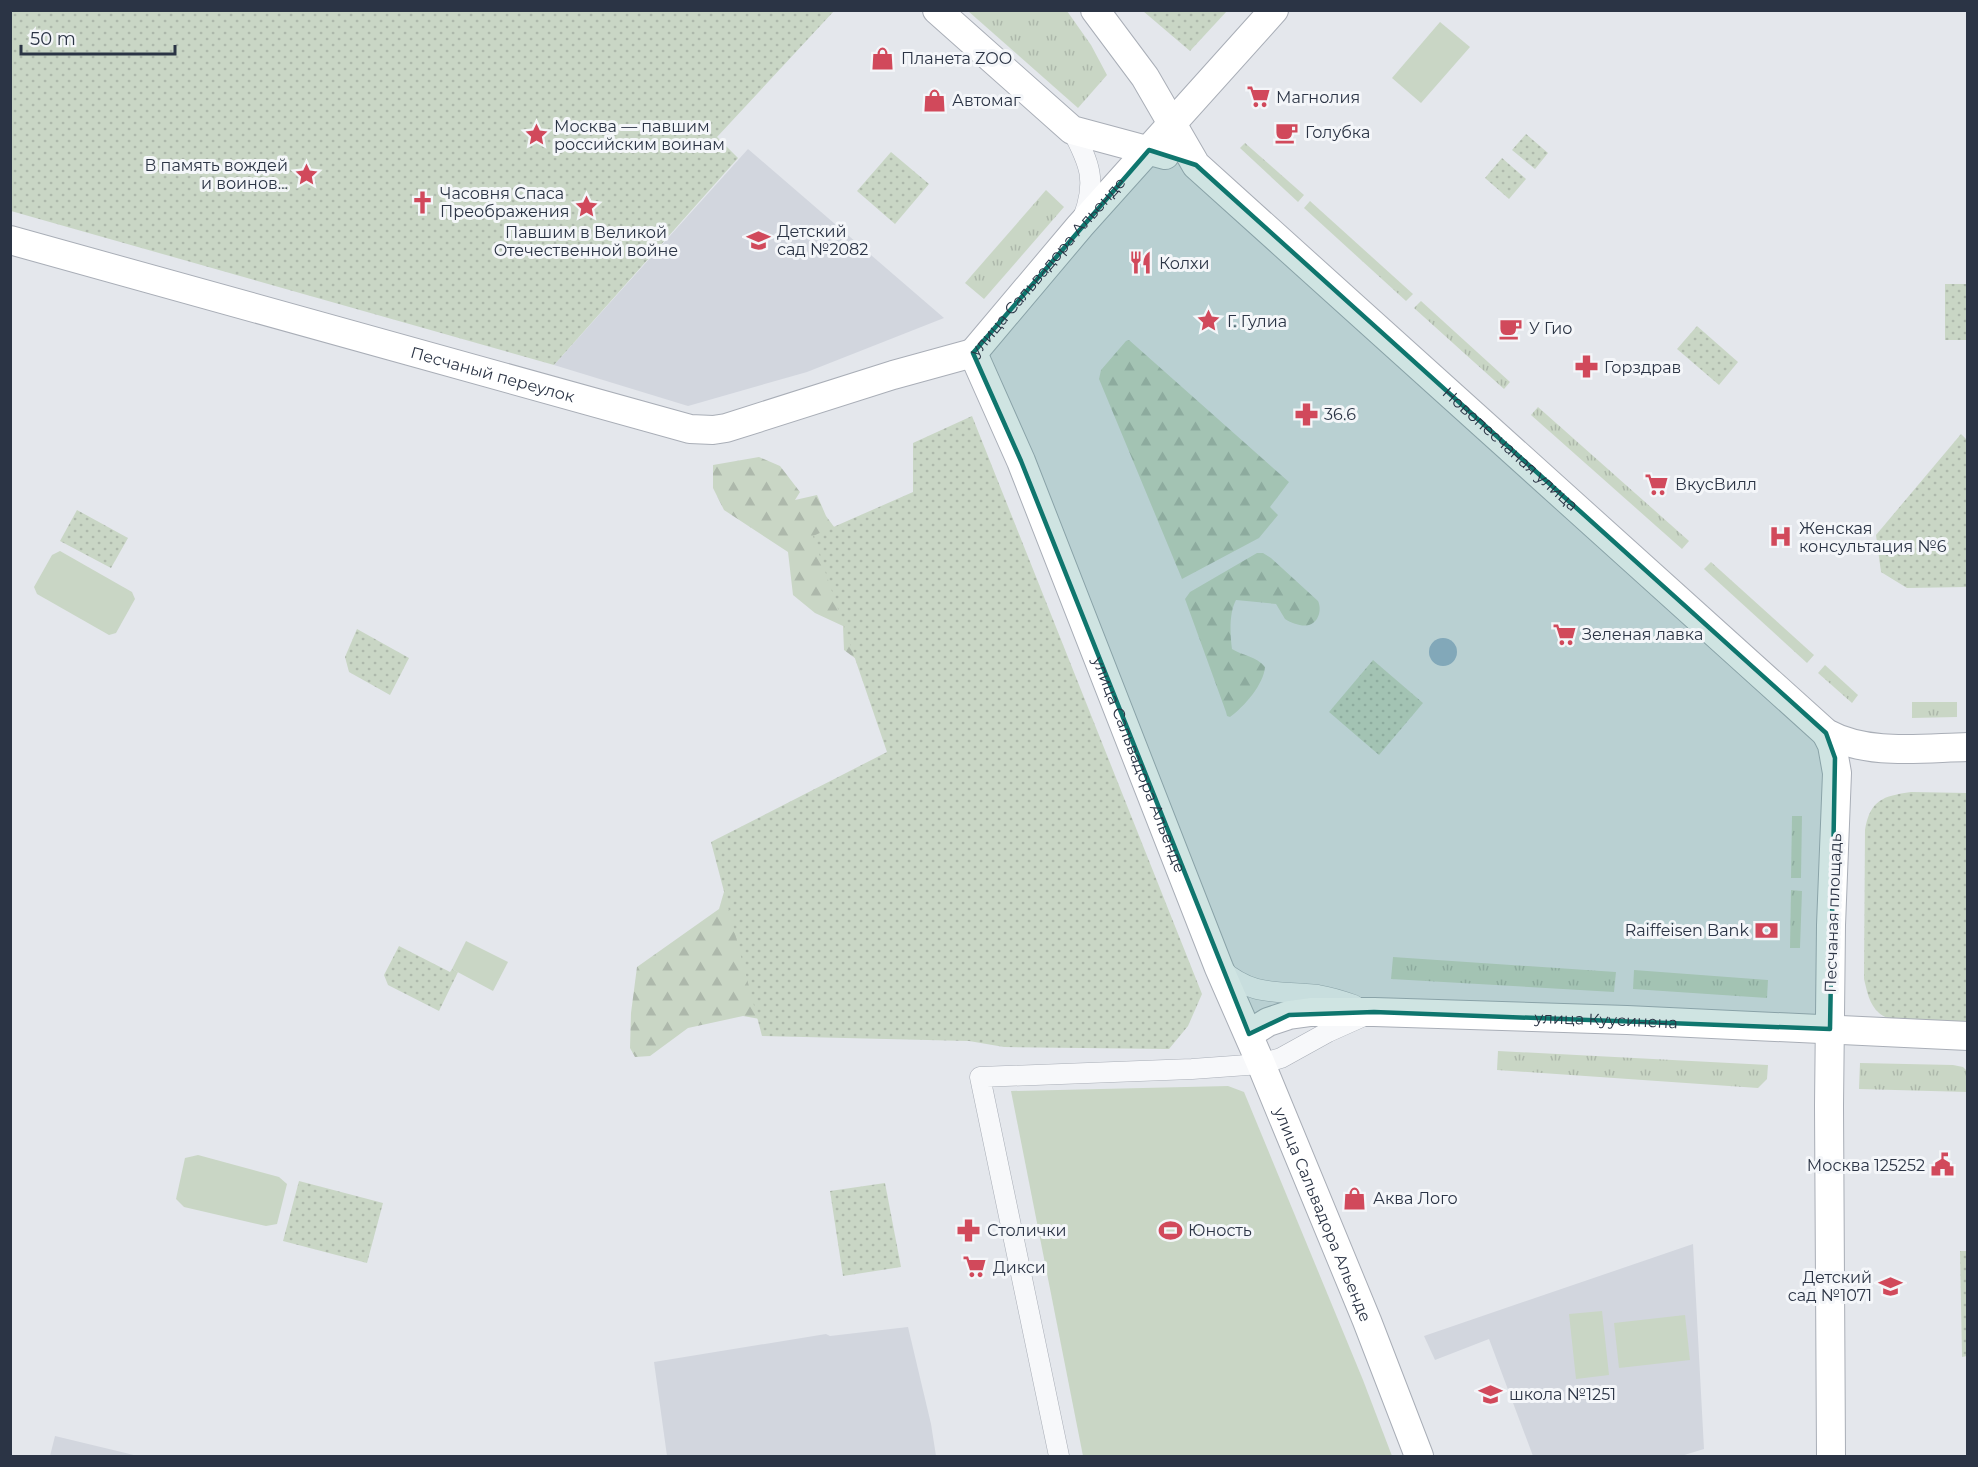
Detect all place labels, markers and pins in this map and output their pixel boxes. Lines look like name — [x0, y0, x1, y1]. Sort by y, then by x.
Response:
shop icon: Планета ZOO — [870, 45, 896, 71]
place label: Планета ZOO — [901, 49, 1012, 68]
supermarket icon: Магнолия — [1245, 84, 1271, 110]
shop icon: Автомаг — [921, 87, 947, 113]
place label: Магнолия — [1276, 88, 1360, 107]
place label: Автомаг — [952, 91, 1021, 110]
place label: Москва — павшим российским воинам — [554, 117, 725, 154]
cafe icon: Голубка — [1274, 119, 1300, 145]
place icon: Москва — павшим российским воинам — [523, 122, 549, 148]
place label: Голубка — [1305, 123, 1370, 142]
place label: В память вождей и воинов... — [144, 156, 288, 193]
place icon: В память вождей и воинов... — [293, 161, 319, 187]
place label: Часовня Спаса Преображения — [440, 184, 569, 221]
church icon: Часовня Спаса Преображения — [409, 189, 435, 215]
place icon: Павшим в Великой Отечественной войне — [573, 194, 599, 220]
place label: Детский сад №2082 — [777, 222, 868, 259]
place label: Павшим в Великой Отечественной войне — [494, 223, 678, 260]
school or university icon: Детский сад №2082 — [746, 227, 772, 253]
restaurant icon: Колхи — [1128, 250, 1154, 276]
place label: Колхи — [1159, 254, 1209, 273]
place icon: Г. Гулиа — [1196, 308, 1222, 334]
place label: Г. Гулиа — [1227, 312, 1287, 331]
cafe icon: У Гио — [1498, 315, 1524, 341]
place label: У Гио — [1529, 319, 1572, 338]
pharmacy icon: Горздрав — [1573, 354, 1599, 380]
place label: Горздрав — [1604, 358, 1681, 377]
pharmacy icon: 36.6 — [1293, 401, 1319, 427]
place label: 36.6 — [1324, 405, 1356, 424]
supermarket icon: ВкусВилл — [1644, 471, 1670, 497]
place label: ВкусВилл — [1675, 475, 1757, 494]
place label: Женская консультация №6 — [1799, 519, 1947, 556]
hospital icon: Женская консультация №6 — [1768, 524, 1794, 550]
supermarket icon: Зеленая лавка — [1551, 621, 1577, 647]
place label: Зеленая лавка — [1582, 625, 1703, 644]
bank icon: Raiffeisen Bank — [1754, 917, 1780, 943]
place label: Raiffeisen Bank — [1625, 921, 1749, 940]
public building icon: Москва 125252 — [1930, 1152, 1956, 1178]
place label: Москва 125252 — [1807, 1156, 1925, 1175]
shop icon: Аква Лого — [1342, 1185, 1368, 1211]
place label: Аква Лого — [1373, 1189, 1458, 1208]
pharmacy icon: Столички — [956, 1217, 982, 1243]
sports icon: Юность — [1157, 1217, 1183, 1243]
place label: Столички — [987, 1221, 1067, 1240]
place label: Юность — [1188, 1221, 1252, 1240]
supermarket icon: Дикси — [962, 1254, 988, 1280]
place label: Дикси — [993, 1258, 1046, 1277]
place label: Детский сад №1071 — [1788, 1268, 1872, 1305]
school or university icon: Детский сад №1071 — [1877, 1273, 1903, 1299]
school or university icon: школа №1251 — [1478, 1381, 1504, 1407]
place label: школа №1251 — [1509, 1385, 1616, 1404]

